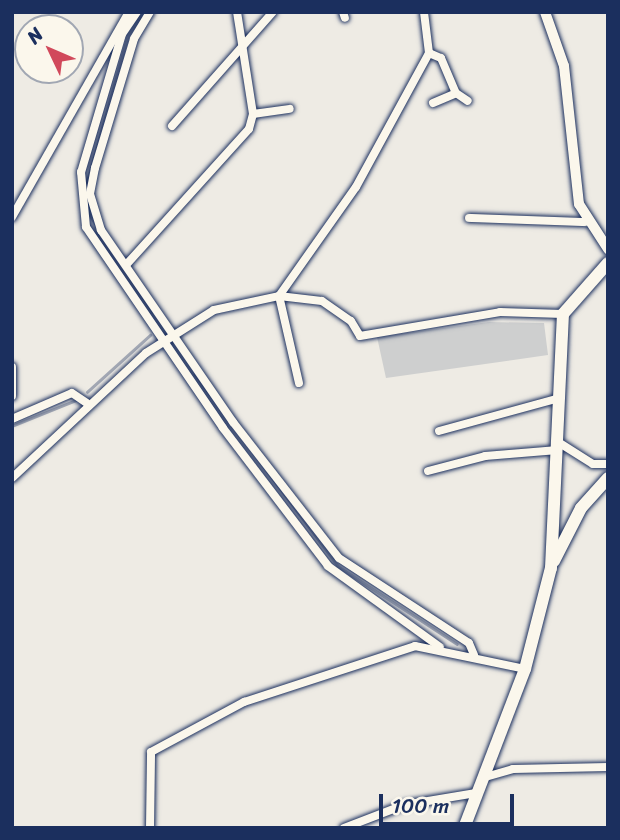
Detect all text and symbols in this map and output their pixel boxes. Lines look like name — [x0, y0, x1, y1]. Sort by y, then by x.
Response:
north arrow — [14, 14, 84, 84]
text: N — [19, 19, 51, 52]
scale bar — [382, 780, 517, 824]
text: 100 m — [392, 787, 449, 825]

